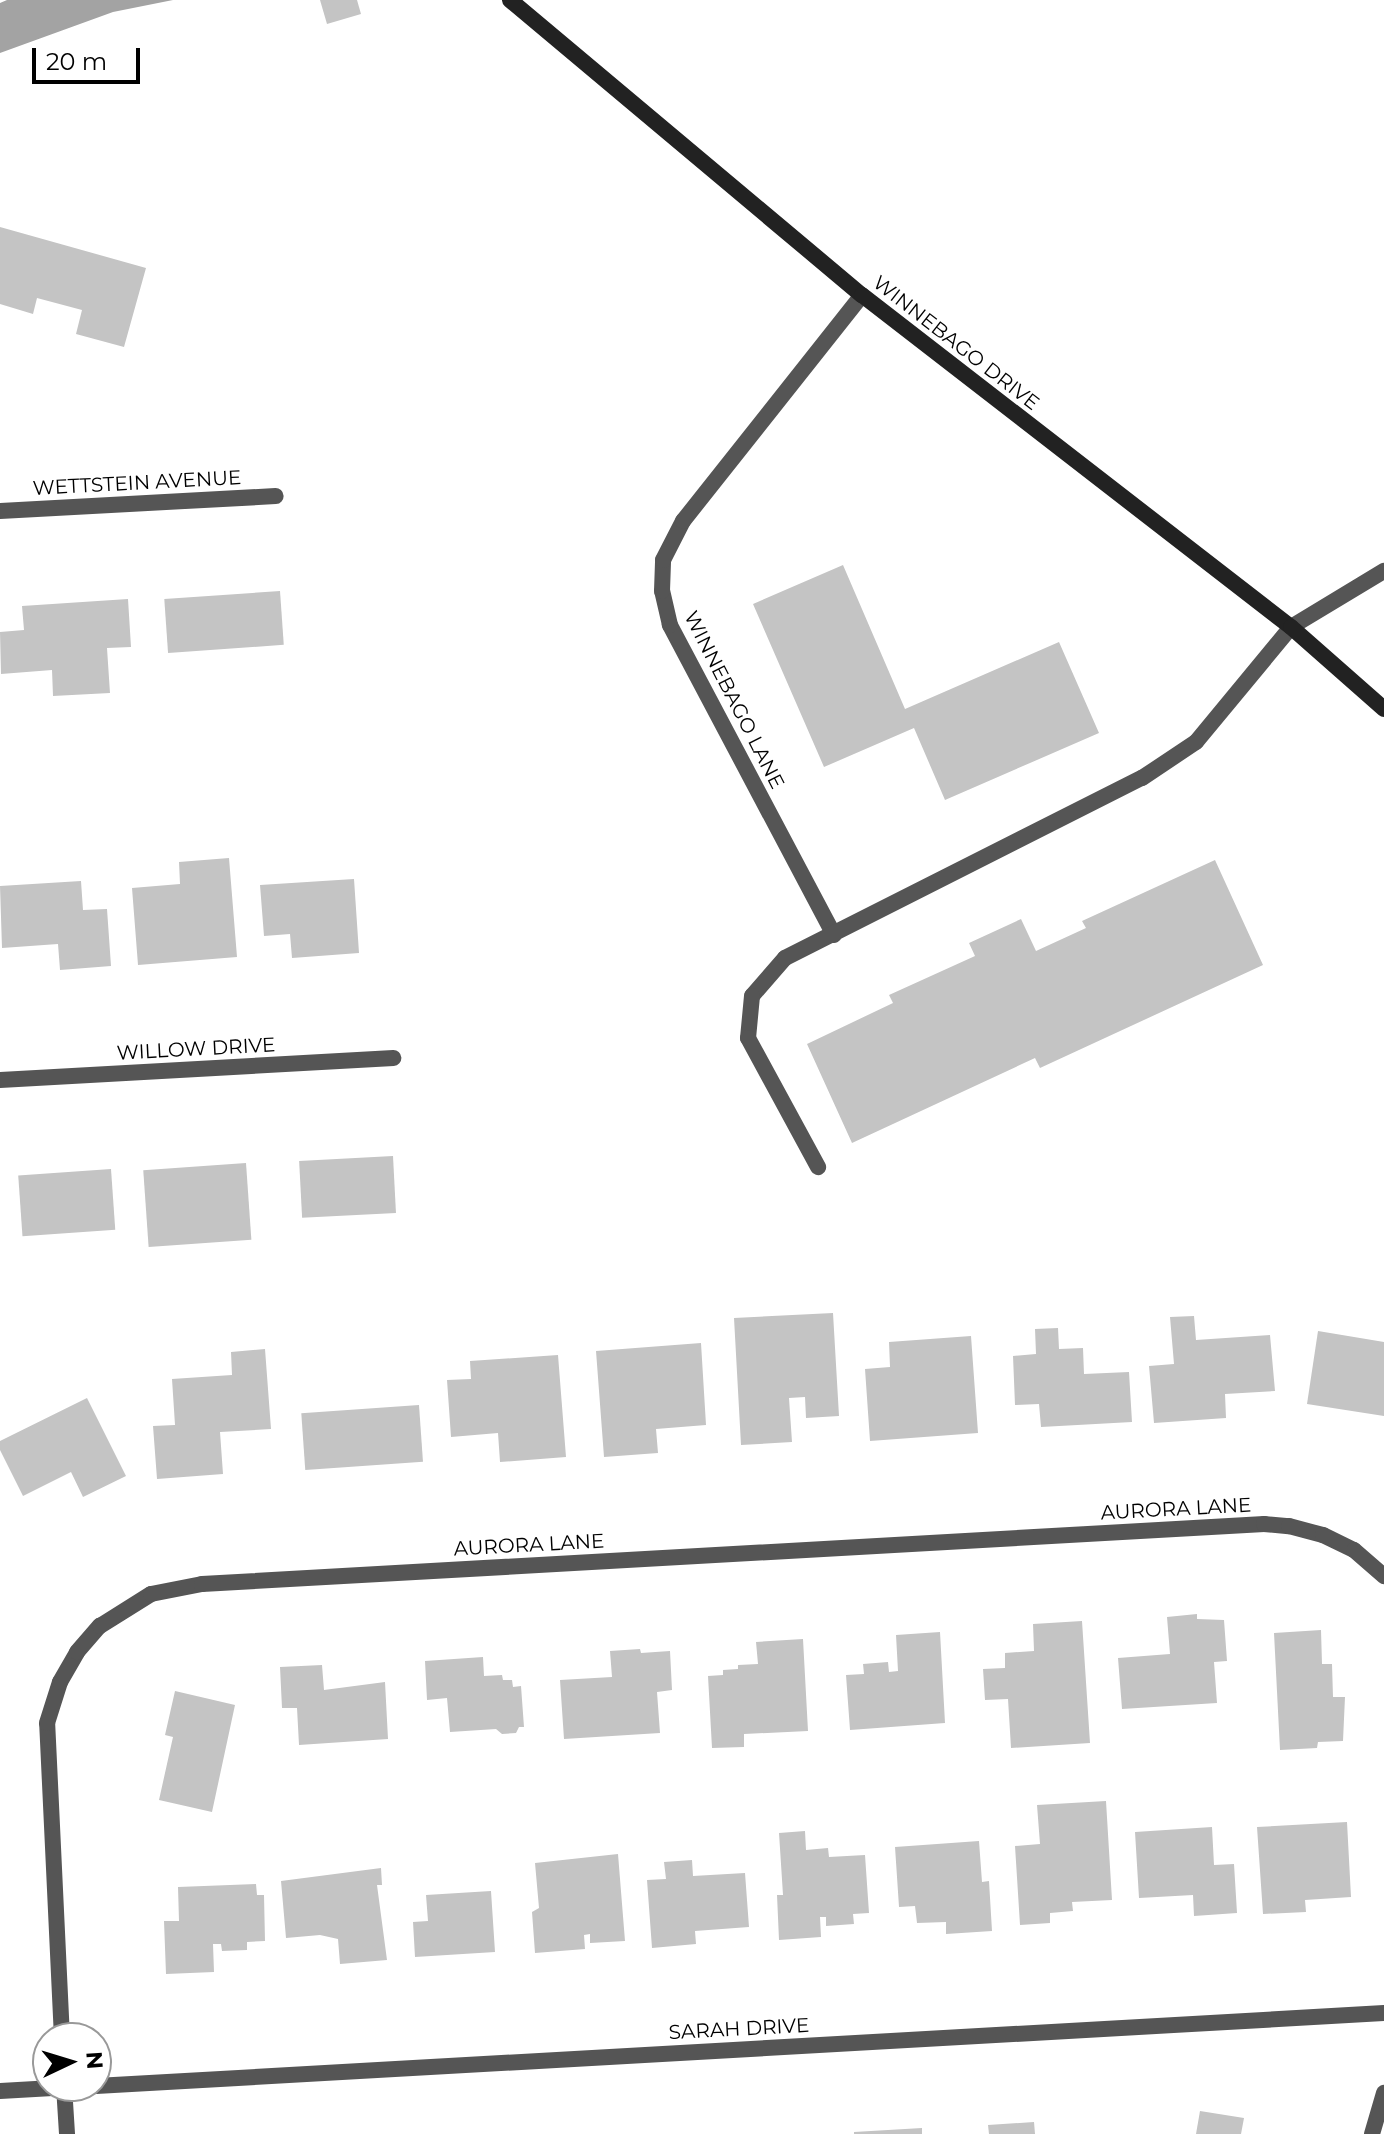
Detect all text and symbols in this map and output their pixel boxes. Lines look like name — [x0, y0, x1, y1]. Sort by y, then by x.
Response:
scale bar — [36, 32, 144, 82]
text: 20 m — [46, 47, 107, 76]
street label: WINNEBAGO DRIVE — [868, 271, 1044, 415]
street label: WETTSTEIN AVENUE — [32, 466, 242, 500]
street label: WINNEBAGO LANE — [679, 607, 789, 793]
street label: WILLOW DRIVE — [116, 1033, 276, 1065]
street label: AURORA LANE — [1100, 1493, 1252, 1525]
street label: AURORA LANE — [453, 1529, 605, 1561]
street label: SARAH DRIVE — [668, 2013, 810, 2045]
north arrow — [32, 2022, 112, 2102]
text: N — [80, 2051, 109, 2070]

